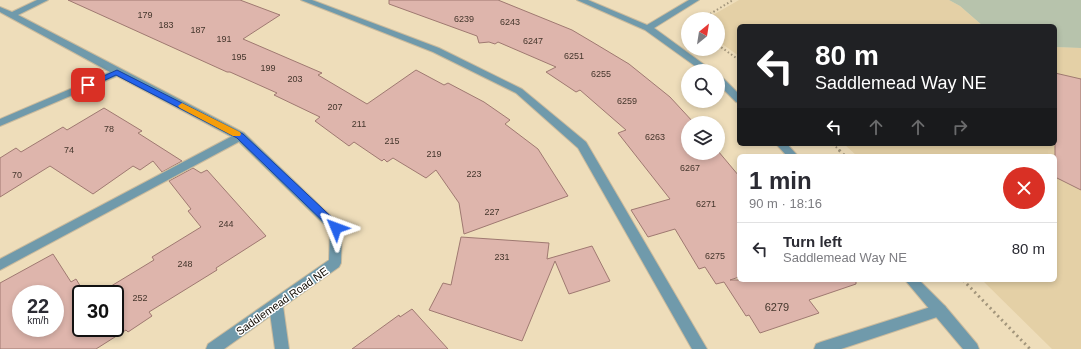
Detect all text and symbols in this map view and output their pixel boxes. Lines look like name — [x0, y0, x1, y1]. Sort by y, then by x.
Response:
house number: 179 — [137, 10, 153, 20]
north arrow — [681, 12, 725, 56]
map controls — [681, 12, 725, 160]
house number: 6239 — [454, 14, 474, 24]
house number: 6243 — [500, 17, 520, 27]
house number: 183 — [158, 20, 174, 30]
house number: 187 — [190, 25, 206, 35]
house number: 191 — [216, 34, 232, 44]
house number: 6247 — [523, 36, 543, 46]
icon: left — [749, 40, 801, 92]
text: 80 m — [815, 40, 879, 71]
house number: 6251 — [564, 51, 584, 61]
house number: 195 — [231, 52, 247, 62]
house number: 199 — [260, 63, 276, 73]
button: search — [681, 64, 725, 108]
pin — [71, 68, 105, 102]
house number: 6255 — [591, 69, 611, 79]
text: Saddlemead Way NE — [815, 73, 986, 93]
icon: arrive — [77, 74, 99, 96]
house number: 203 — [287, 74, 303, 84]
house number: 6259 — [617, 96, 637, 106]
house number: 207 — [327, 102, 343, 112]
button: layers — [681, 116, 725, 160]
icon: left — [823, 116, 845, 138]
icon: ahead — [865, 116, 887, 138]
icon: ahead — [907, 116, 929, 138]
icon: right — [949, 116, 971, 138]
house number: 211 — [352, 119, 366, 129]
house number: 78 — [104, 124, 114, 134]
house number: 6263 — [645, 132, 665, 142]
house number: 215 — [384, 136, 400, 146]
house number: 74 — [64, 145, 74, 155]
house number: 219 — [426, 149, 442, 159]
house number: 6267 — [680, 163, 700, 173]
text: 1 min — [749, 167, 812, 194]
button: close — [1003, 167, 1045, 209]
house number: 223 — [466, 169, 482, 179]
house number: 70 — [12, 170, 22, 180]
text: 90 m · 18:16 — [749, 196, 822, 211]
house number: 6271 — [696, 199, 716, 209]
position arrow — [315, 207, 357, 249]
house number: 227 — [484, 207, 500, 217]
house number: 244 — [218, 219, 234, 229]
text: Turn left — [783, 233, 842, 250]
icon: left — [749, 238, 771, 260]
text: 80 m — [1012, 240, 1045, 257]
text: Saddlemead Way NE — [783, 250, 907, 265]
house number: 6275 — [705, 251, 725, 261]
house number: 231 — [494, 252, 510, 262]
house number: 248 — [177, 259, 193, 269]
street label: Saddlemead Road NE — [234, 265, 330, 337]
speed limit sign: 30 — [72, 285, 124, 337]
house number: 252 — [132, 293, 148, 303]
text: 22 — [27, 295, 49, 317]
house number: 6279 — [765, 301, 789, 313]
text: km/h — [27, 315, 49, 326]

